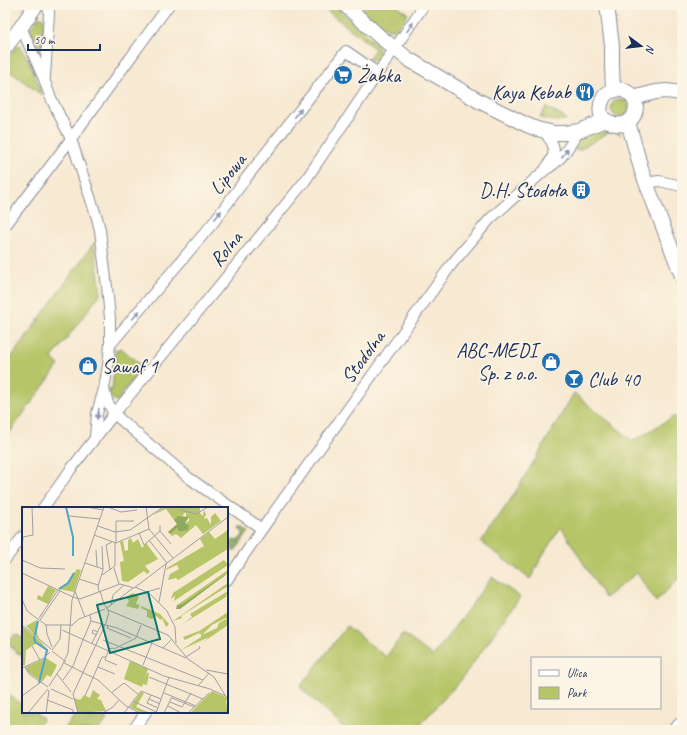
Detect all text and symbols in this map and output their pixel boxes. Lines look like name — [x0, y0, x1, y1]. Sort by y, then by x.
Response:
one-way arrow — [406, 22, 414, 32]
scale bar — [28, 26, 100, 52]
north arrow — [621, 26, 661, 66]
text: 50 m — [34, 32, 56, 48]
text: N — [642, 43, 658, 56]
place label: Żabka — [357, 63, 402, 88]
supermarket icon: Żabka — [332, 64, 354, 86]
place label: Kaya Kebab — [492, 80, 572, 105]
restaurant icon: Kaya Kebab — [574, 81, 596, 103]
one-way arrow — [294, 107, 303, 118]
street label: Lipowa — [204, 147, 253, 200]
one-way arrow — [561, 148, 569, 158]
place label: D.H. Stodoła — [479, 178, 568, 203]
building icon: D.H. Stodoła — [570, 179, 592, 201]
one-way arrow — [214, 210, 223, 221]
street label: Rolna — [204, 225, 249, 272]
one-way arrow — [131, 310, 140, 321]
street label: Stodolna — [335, 324, 392, 388]
place label: ABC-MEDI Sp. z o.o. — [456, 338, 541, 386]
shop icon: ABC-MEDI Sp. z o.o. — [540, 351, 562, 373]
place label: Sawaf 1 — [102, 354, 159, 379]
shop icon: Sawaf 1 — [77, 355, 99, 377]
place label: Club 40 — [588, 367, 642, 392]
bar icon: Club 40 — [563, 368, 585, 390]
one-way arrow — [94, 408, 100, 420]
inset map — [22, 507, 228, 713]
legend — [531, 657, 661, 709]
text: Ulica — [567, 665, 588, 681]
text: Park — [567, 685, 588, 701]

